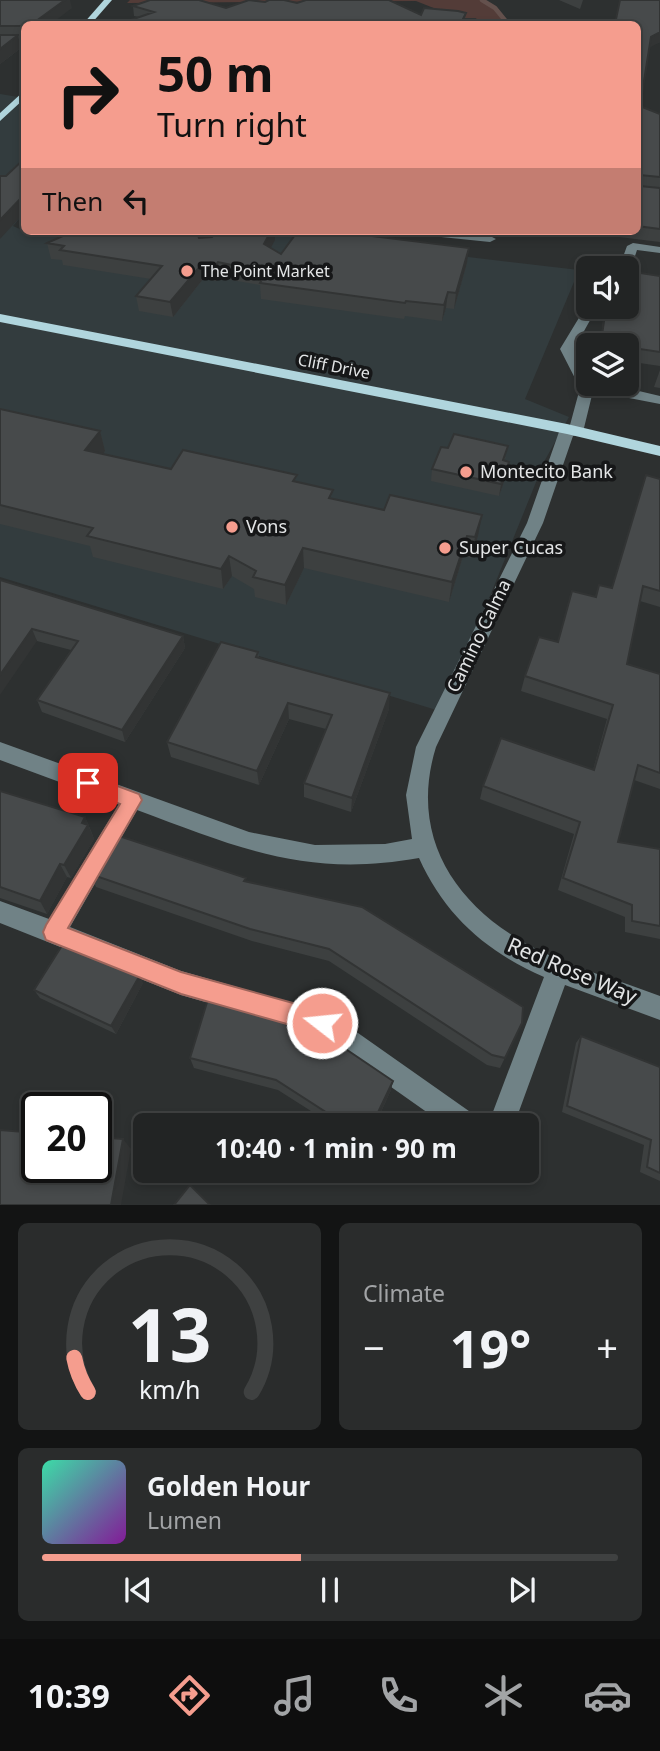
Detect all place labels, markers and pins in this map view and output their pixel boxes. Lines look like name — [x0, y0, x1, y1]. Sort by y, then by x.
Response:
place label: The Point Market — [201, 260, 330, 282]
marker: The Point Market — [179, 263, 195, 279]
place label: Montecito Bank — [480, 459, 613, 483]
marker: Montecito Bank — [458, 464, 474, 480]
place label: Vons — [246, 514, 287, 538]
marker: Vons — [224, 519, 240, 535]
place label: Super Cucas — [459, 535, 563, 559]
marker: Super Cucas — [437, 540, 453, 556]
pin — [58, 753, 118, 813]

